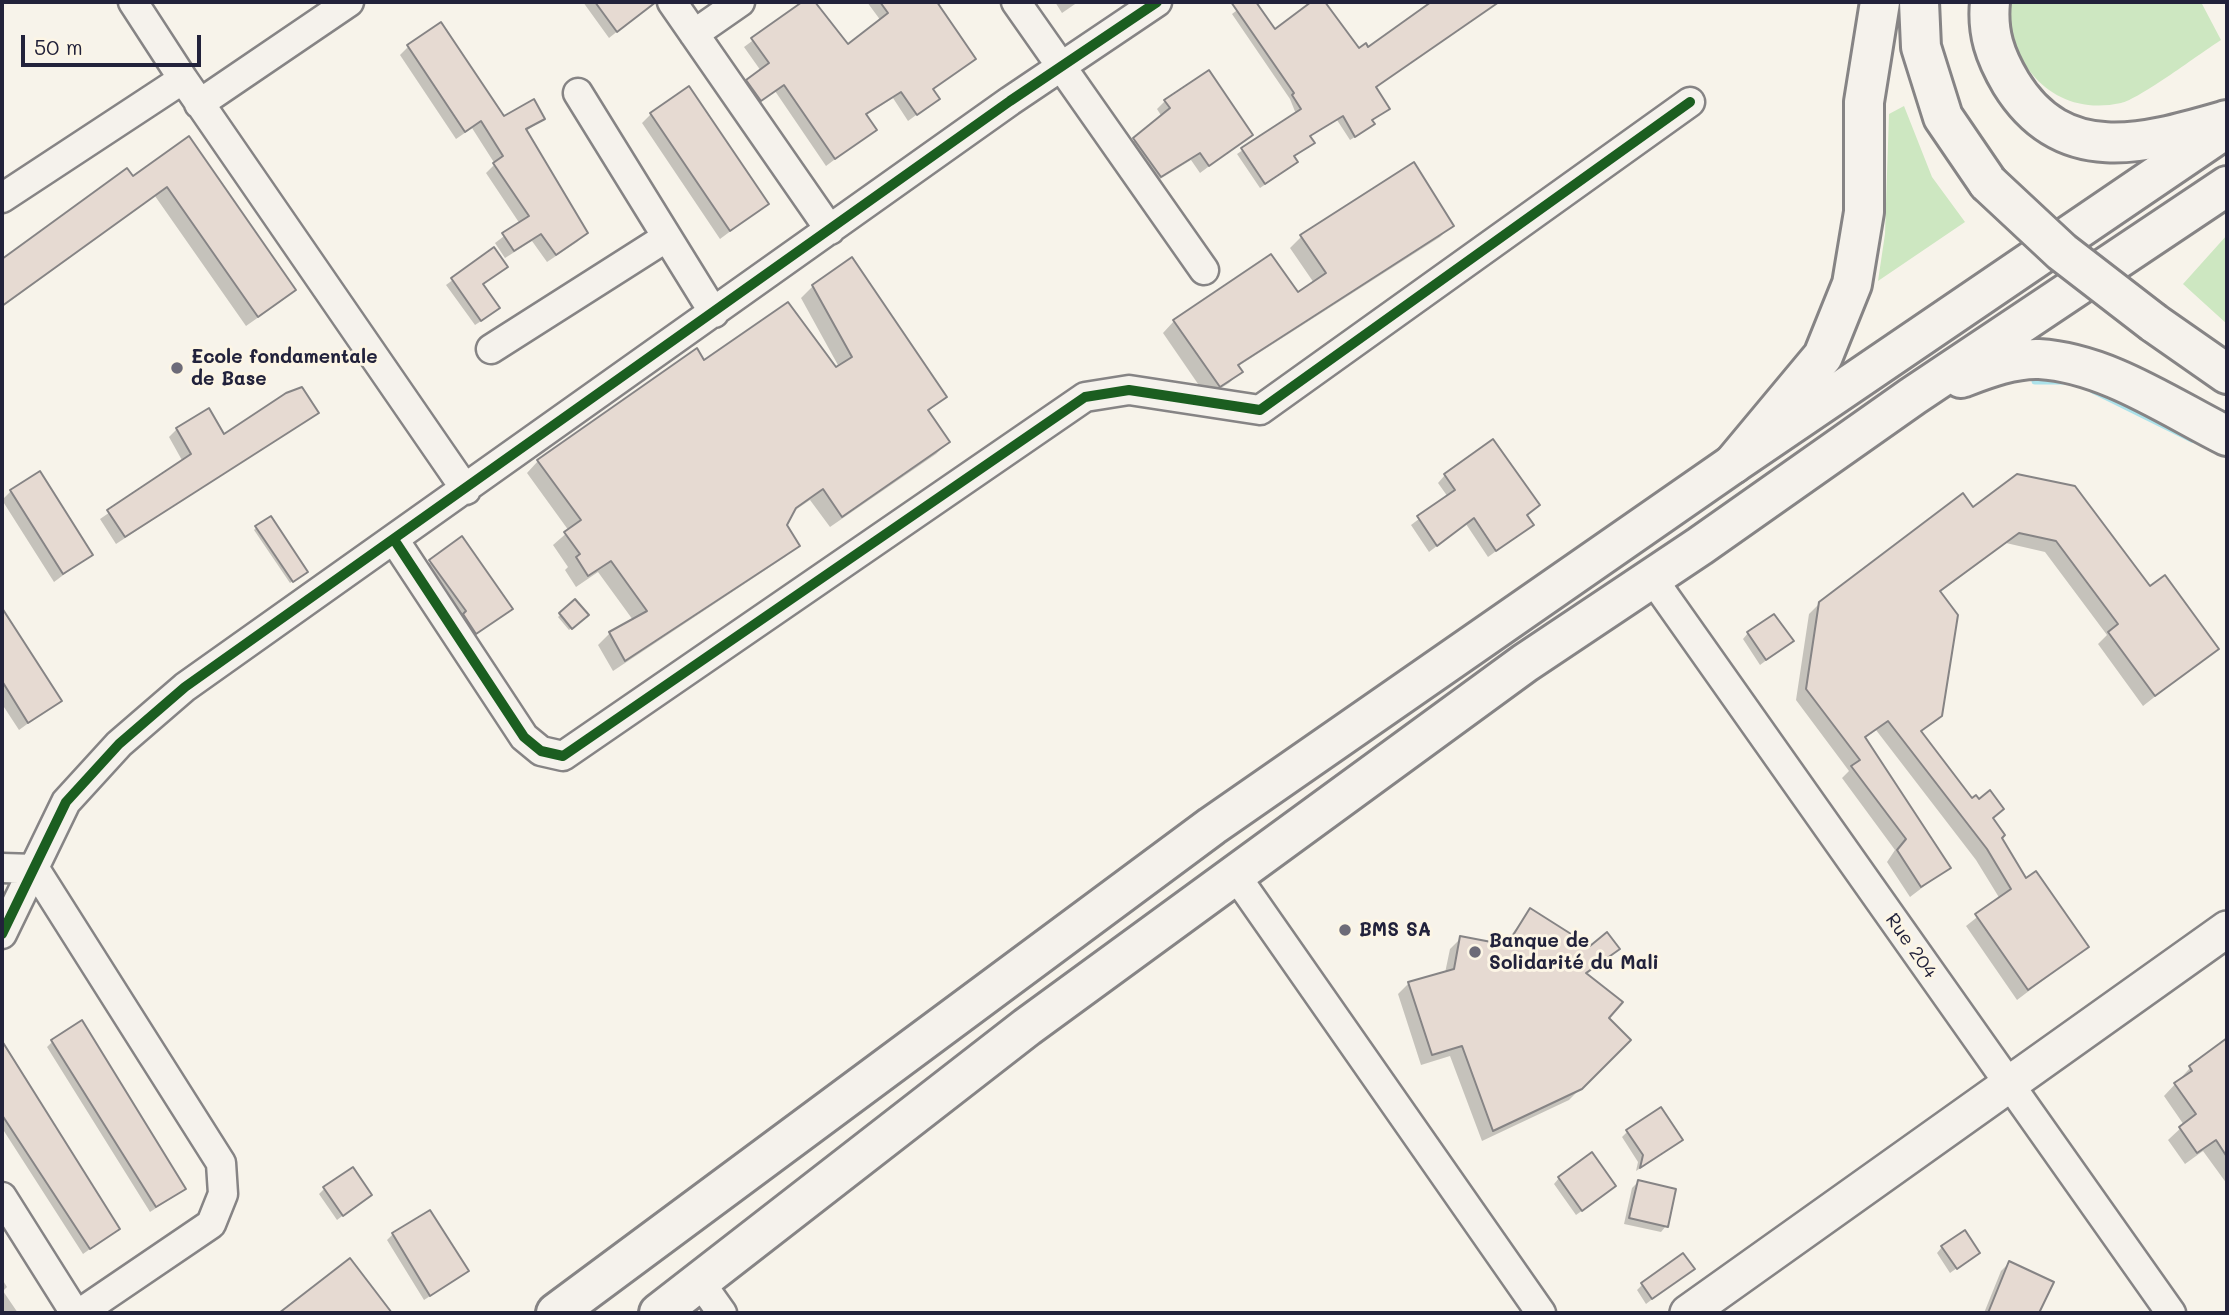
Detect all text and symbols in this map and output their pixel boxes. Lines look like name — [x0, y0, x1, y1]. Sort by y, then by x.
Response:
scale bar — [24, 21, 205, 65]
text: 50 m — [34, 33, 83, 60]
place label: Ecole fondamentale de Base — [191, 346, 377, 390]
marker: Ecole fondamentale de Base — [169, 360, 185, 376]
street label: Rue 204 — [1880, 909, 1942, 983]
place label: BMS SA — [1359, 919, 1431, 941]
marker: BMS SA — [1337, 922, 1353, 938]
place label: Banque de Solidarité du Mali — [1489, 930, 1659, 974]
marker: Banque de Solidarité du Mali — [1467, 944, 1483, 960]

